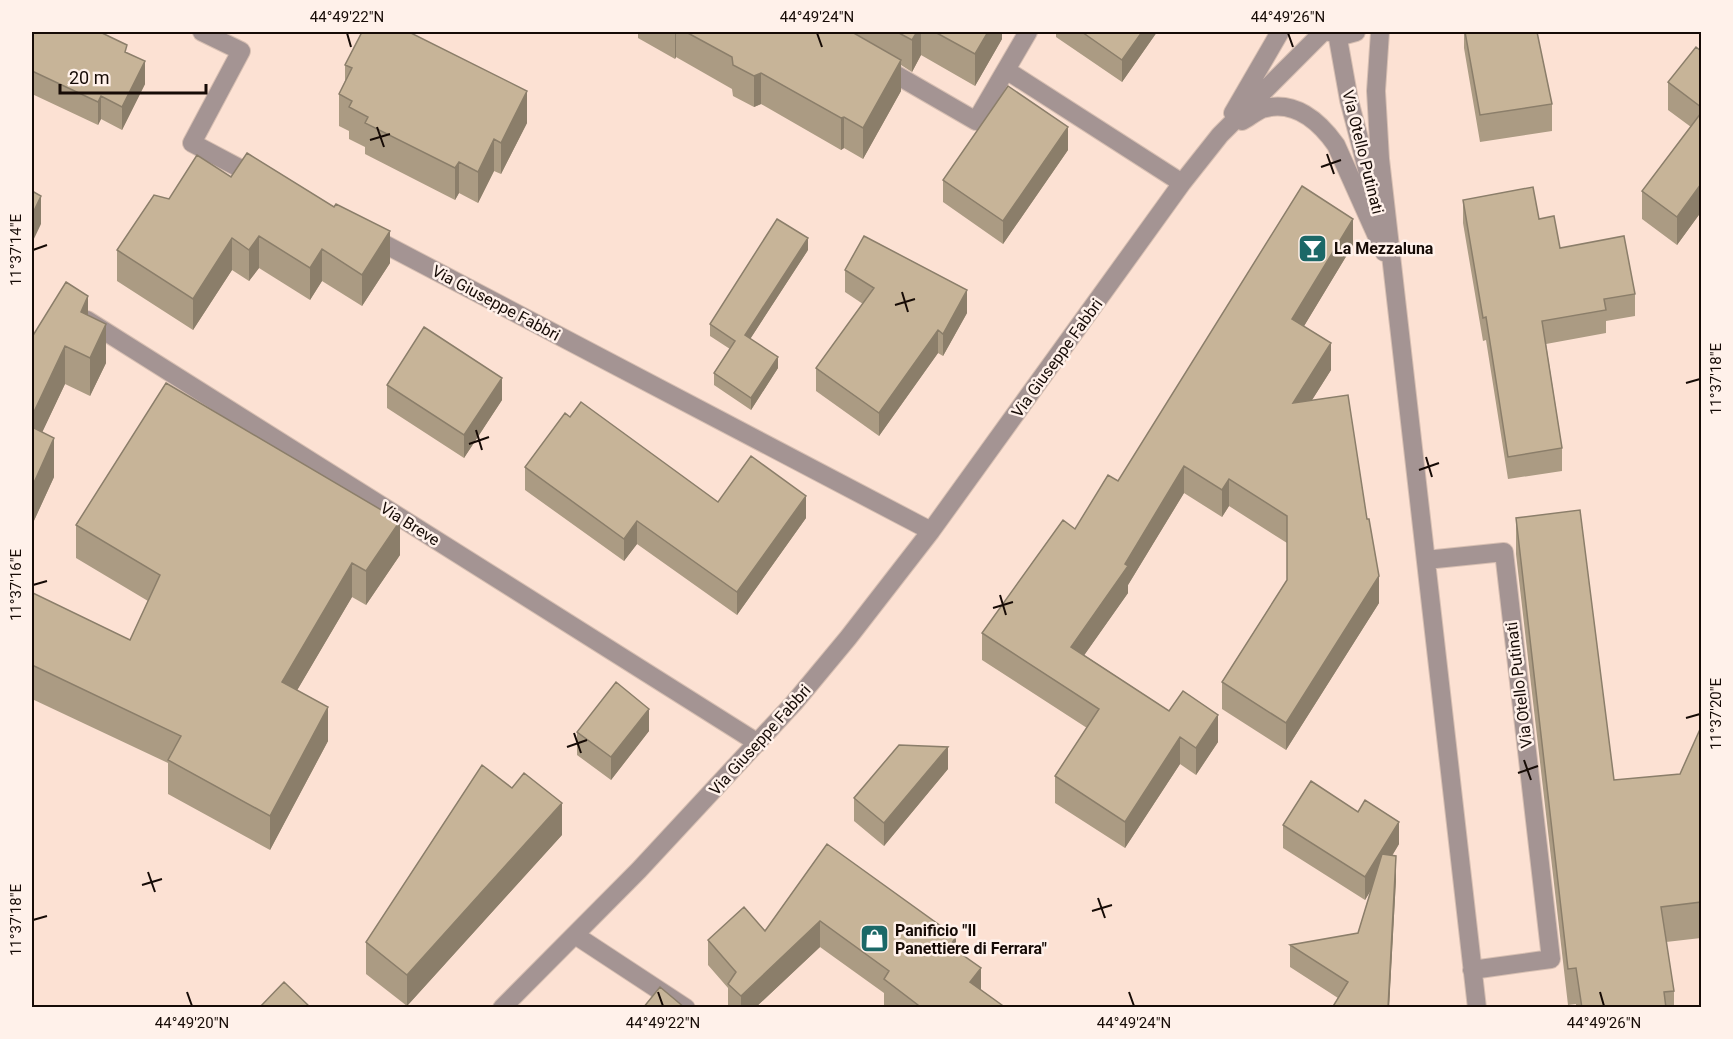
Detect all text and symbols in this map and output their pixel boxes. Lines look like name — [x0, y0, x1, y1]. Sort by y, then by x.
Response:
text: 44°49'22"N — [310, 8, 384, 26]
text: 44°49'24"N — [780, 8, 854, 26]
text: 44°49'26"N — [1251, 8, 1325, 26]
scale bar — [60, 57, 206, 95]
text: 20 m — [69, 67, 109, 88]
street label: Via Otello Putinati — [1338, 88, 1388, 216]
text: 11°37'14"E — [7, 213, 25, 286]
bar icon: La Mezzaluna — [1297, 232, 1329, 264]
place label: La Mezzaluna — [1334, 239, 1434, 258]
street label: Via Giuseppe Fabbri — [429, 261, 563, 345]
street label: Via Giuseppe Fabbri — [1008, 295, 1106, 421]
text: 11°37'18"E — [1707, 342, 1725, 415]
street label: Via Breve — [377, 498, 443, 550]
text: 11°37'16"E — [7, 548, 25, 621]
street label: Via Otello Putinati — [1502, 621, 1536, 749]
text: 11°37'20"E — [1707, 677, 1725, 750]
street label: Via Giuseppe Fabbri — [705, 681, 815, 799]
text: 11°37'18"E — [7, 883, 25, 956]
place label: Panificio "Il Panettiere di Ferrara" — [895, 921, 1047, 958]
shop icon: Panificio "Il Panettiere di Ferrara" — [858, 923, 890, 955]
text: 44°49'20"N — [155, 1014, 229, 1032]
text: 44°49'22"N — [626, 1014, 700, 1032]
text: 44°49'24"N — [1097, 1014, 1171, 1032]
text: 44°49'26"N — [1567, 1014, 1641, 1032]

